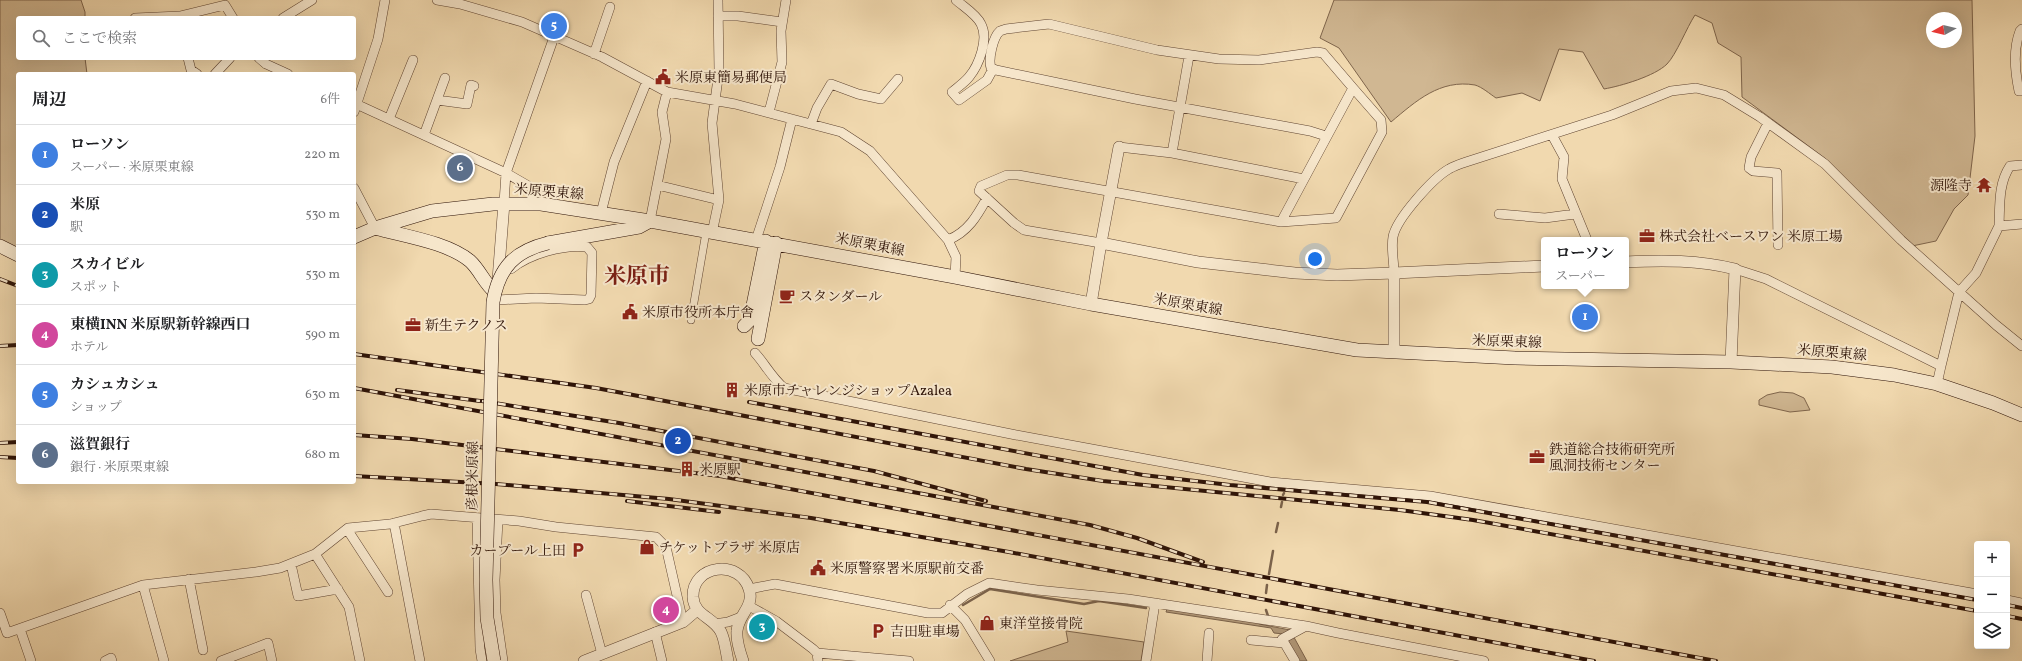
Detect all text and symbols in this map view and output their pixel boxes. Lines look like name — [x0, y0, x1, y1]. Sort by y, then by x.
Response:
pin: 5 — [541, 11, 567, 41]
north arrow — [1926, 12, 1962, 48]
search box — [16, 16, 356, 60]
icon: search — [30, 27, 52, 49]
text: ここで検索 — [62, 29, 137, 50]
public building icon: 米原東簡易郵便局 — [654, 68, 672, 86]
place label: 米原東簡易郵便局 — [675, 69, 787, 88]
text: 周辺 — [32, 89, 66, 112]
text: 6件 — [320, 91, 340, 109]
text: ローソン — [70, 135, 129, 156]
text: 1 — [42, 146, 48, 164]
text: 220 m — [304, 146, 340, 164]
pin: 6 — [447, 153, 473, 183]
text: スーパー · 米原栗東線 — [70, 159, 193, 177]
temple icon: 源隆寺 — [1975, 176, 1993, 194]
place label: 源隆寺 — [1930, 177, 1972, 196]
street label: 米原栗東線 — [513, 180, 585, 205]
text: 米原 — [70, 195, 100, 216]
text: 2 — [42, 206, 48, 224]
text: 530 m — [305, 206, 340, 224]
text: 駅 — [70, 219, 83, 237]
office icon: 株式会社ベースワン 米原工場 — [1638, 227, 1656, 245]
place label: 株式会社ベースワン 米原工場 — [1659, 228, 1843, 247]
street label: 米原栗東線 — [834, 229, 906, 261]
popup — [1541, 237, 1629, 289]
text: ローソン — [1555, 244, 1615, 265]
your location — [1305, 249, 1325, 269]
text: スカイビル — [70, 255, 145, 276]
district label: 米原市 — [604, 262, 670, 293]
text: 3 — [42, 266, 48, 284]
text: 530 m — [305, 266, 340, 284]
text: スーパー — [1555, 268, 1606, 286]
text: スポット — [70, 279, 122, 297]
cafe icon: スタンダール — [778, 287, 796, 305]
place label: スタンダール — [799, 288, 882, 307]
street label: 米原栗東線 — [1152, 290, 1224, 321]
pin: 1 — [1572, 302, 1598, 332]
public building icon: 米原市役所本庁舎 — [621, 303, 639, 321]
place label: 米原市役所本庁舎 — [642, 304, 754, 323]
text: 東横INN 米原駅新幹線西口 — [70, 315, 251, 336]
office icon: 新生テクノス — [404, 316, 422, 334]
place label: 新生テクノス — [425, 317, 508, 336]
text: 4 — [41, 326, 49, 344]
text: 590 m — [305, 326, 340, 344]
street label: 米原栗東線 — [1472, 332, 1542, 353]
text: ホテル — [70, 339, 108, 357]
street label: 米原栗東線 — [1796, 341, 1868, 366]
text: カシュカシュ — [70, 375, 159, 396]
building icon: 米原市チャレンジショップAzalea — [723, 381, 741, 399]
place label: 米原市チャレンジショップAzalea — [744, 382, 952, 401]
text: 5 — [42, 386, 48, 404]
text: 630 m — [305, 386, 340, 404]
text: ショップ — [70, 399, 122, 417]
pin: 2 — [665, 426, 691, 456]
text: 滋賀銀行 — [70, 435, 130, 456]
street label: 彦根米原線 — [463, 441, 484, 511]
place label: 鉄道総合技術研究所 風洞技術センター — [1549, 441, 1675, 476]
text: 6 — [41, 446, 49, 464]
text: 680 m — [305, 446, 340, 464]
office icon: 鉄道総合技術研究所 風洞技術センター — [1528, 448, 1546, 466]
text: 銀行 · 米原栗東線 — [70, 459, 169, 477]
building icon: 米原駅 — [678, 460, 696, 478]
place label: 米原駅 — [699, 461, 741, 480]
shop icon: チケットプラザ 米原店 — [638, 538, 656, 556]
place label: チケットプラザ 米原店 — [659, 539, 800, 558]
parking icon: カープール上田 — [569, 541, 587, 559]
map controls — [1974, 541, 2010, 649]
button: + — [1974, 541, 2010, 577]
place label: カープール上田 — [469, 542, 566, 561]
public building icon: 米原警察署米原駅前交番 — [809, 559, 827, 577]
place label: 米原警察署米原駅前交番 — [830, 560, 984, 579]
button: − — [1974, 577, 2010, 613]
pin: 4 — [653, 595, 679, 625]
pin: 3 — [749, 612, 775, 642]
button: layers — [1974, 613, 2010, 649]
shop icon: 東洋堂接骨院 — [978, 614, 996, 632]
place label: 東洋堂接骨院 — [999, 615, 1083, 634]
parking icon: 吉田駐車場 — [869, 622, 887, 640]
place label: 吉田駐車場 — [890, 623, 960, 642]

